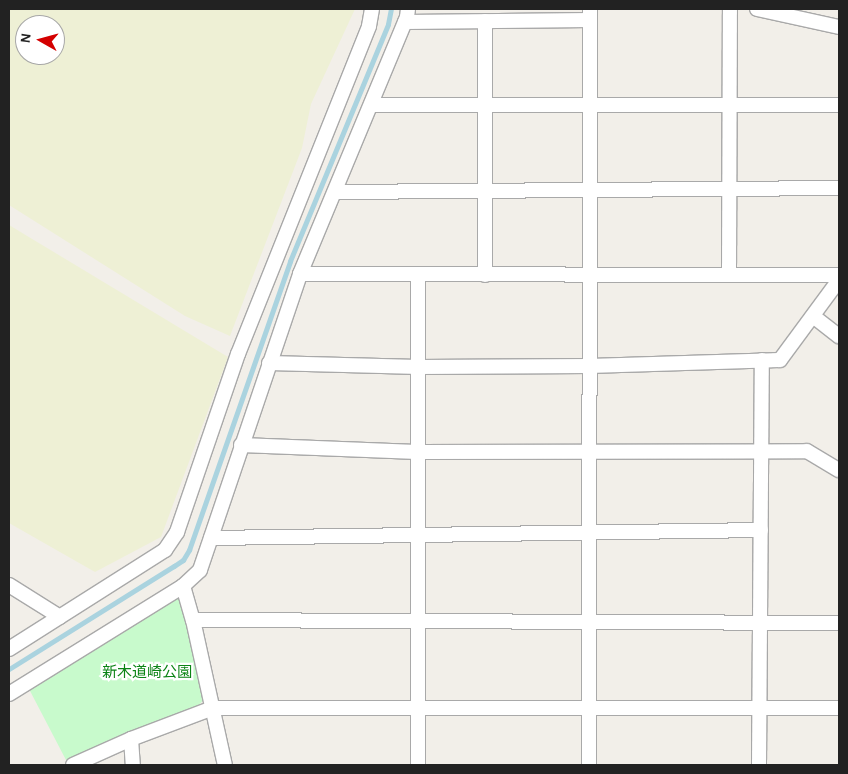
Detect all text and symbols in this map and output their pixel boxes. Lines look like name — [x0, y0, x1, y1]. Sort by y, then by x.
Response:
north arrow — [15, 15, 65, 65]
text: N — [19, 33, 34, 44]
park label: 新木道崎公園 — [102, 664, 192, 682]

